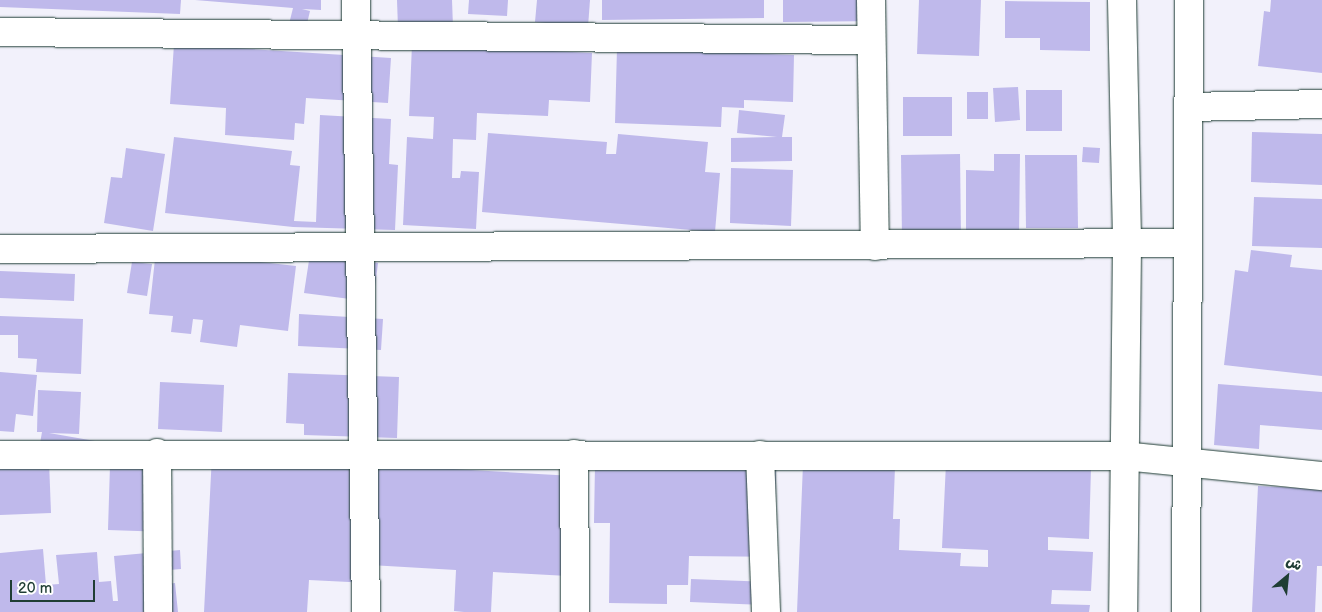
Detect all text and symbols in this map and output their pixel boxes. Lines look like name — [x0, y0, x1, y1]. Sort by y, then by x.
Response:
north arrow — [1262, 552, 1312, 602]
text: ش — [1283, 552, 1305, 574]
scale bar — [12, 570, 98, 602]
text: 20 m — [18, 579, 52, 598]

